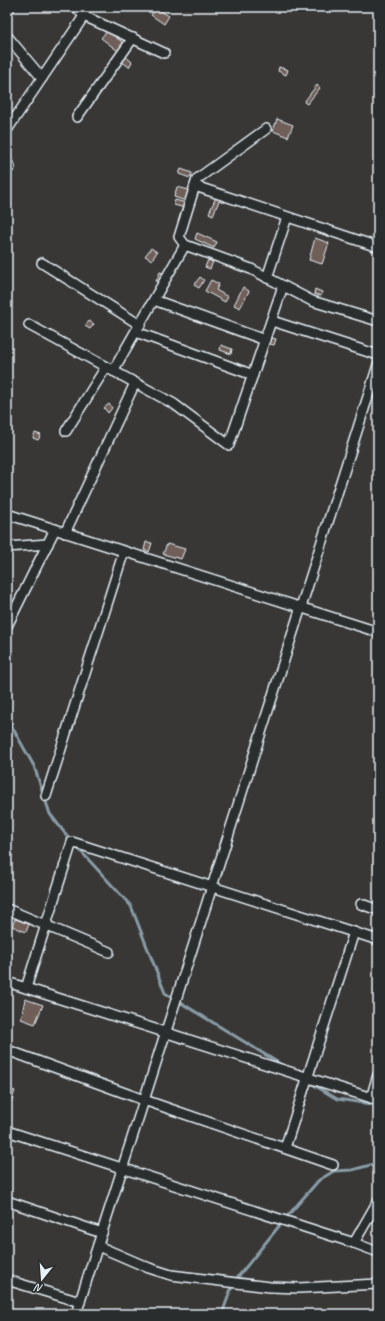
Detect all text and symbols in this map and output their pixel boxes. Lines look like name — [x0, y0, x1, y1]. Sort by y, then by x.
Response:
north arrow — [22, 1259, 62, 1299]
text: N — [32, 1280, 44, 1296]

